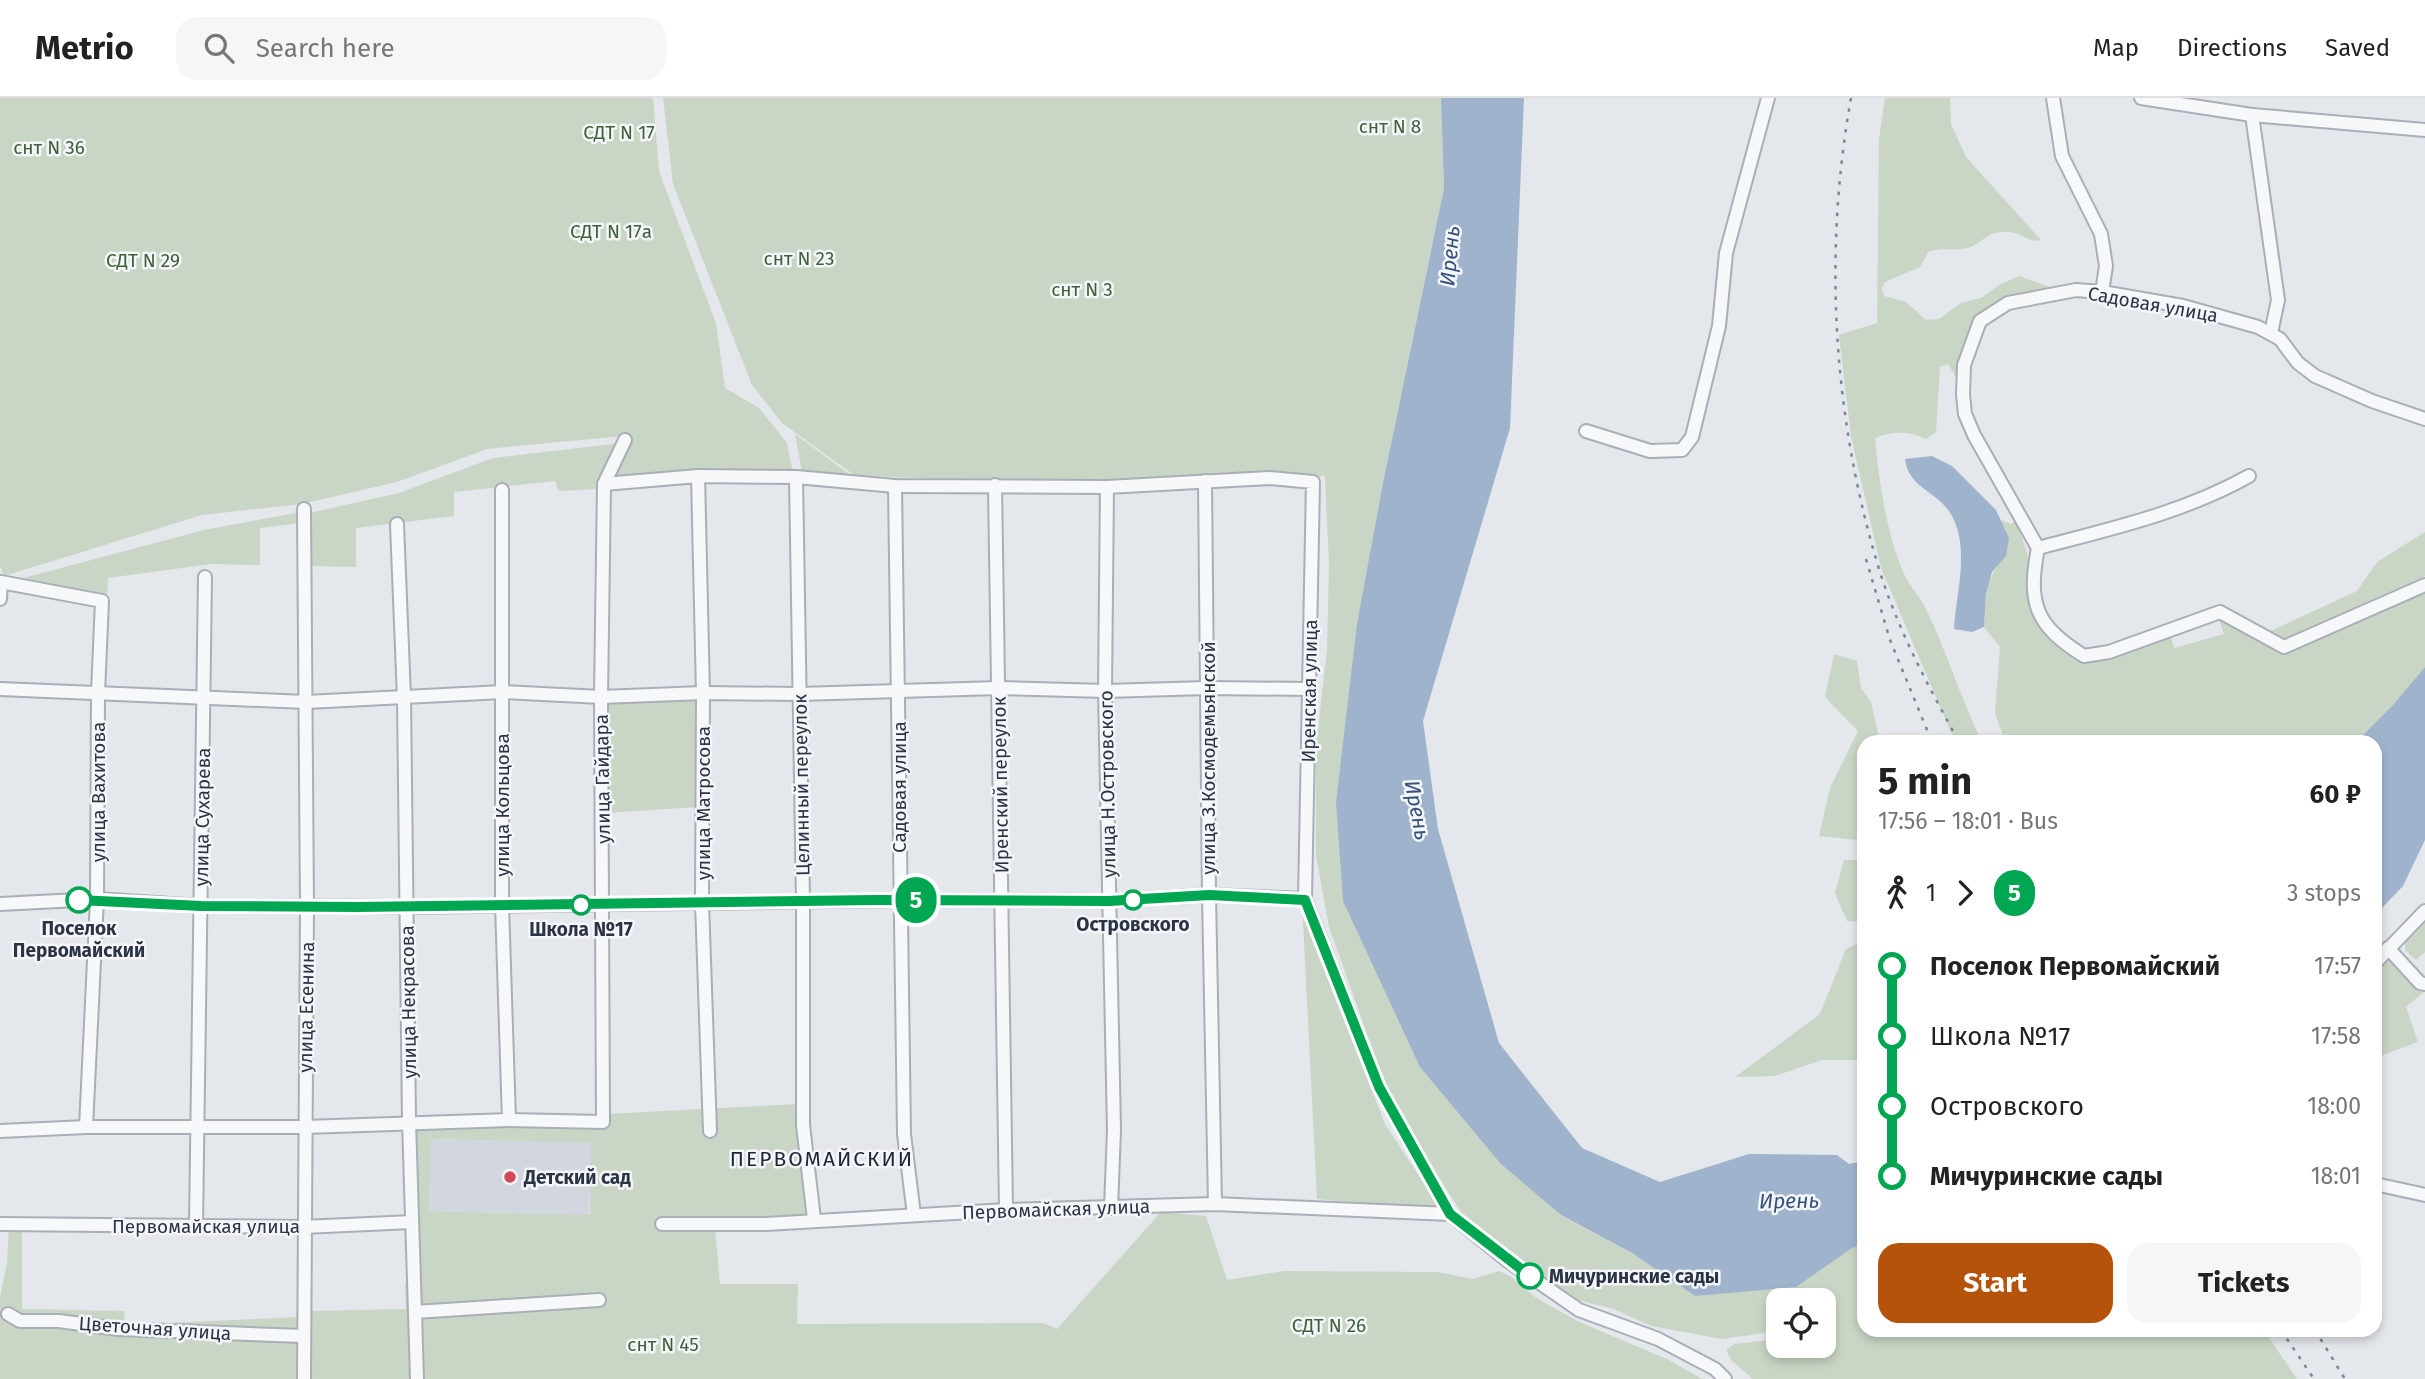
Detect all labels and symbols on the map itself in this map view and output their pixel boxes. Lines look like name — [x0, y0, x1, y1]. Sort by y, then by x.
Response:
park label: снт N 8 — [1359, 115, 1421, 138]
park label: СДТ N 17 — [583, 121, 655, 144]
park label: снт N 36 — [13, 136, 85, 159]
park label: СДТ N 17а — [570, 220, 652, 243]
water label: Ирень — [1434, 225, 1466, 287]
park label: снт N 23 — [764, 247, 834, 270]
park label: СДТ N 29 — [106, 249, 180, 272]
park label: снт N 3 — [1051, 278, 1113, 301]
street label: Садовая улица — [2086, 282, 2220, 327]
street label: Иренская улица — [1297, 619, 1322, 763]
street label: улица З.Космодемьянской — [1197, 641, 1220, 875]
street label: улица Н.Островского — [1094, 690, 1121, 878]
street label: Целинный переулок — [788, 694, 815, 876]
street label: Иренский переулок — [987, 696, 1014, 874]
street label: улица Гайдара — [590, 714, 615, 844]
street label: Садовая улица — [888, 721, 911, 853]
street label: улица Вахитова — [87, 722, 110, 862]
street label: улица Матросова — [692, 726, 715, 880]
street label: улица Кольцова — [491, 733, 514, 877]
street label: улица Сухарева — [190, 747, 215, 887]
water label: Ирень — [1398, 778, 1436, 842]
line badge: 5 — [893, 877, 939, 923]
marker: Поселок Первомайский — [66, 887, 92, 913]
marker: Островского — [1123, 890, 1143, 910]
marker: Школа №17 — [571, 895, 591, 915]
place label: Островского — [1076, 913, 1190, 936]
place label: Поселок Первомайский — [13, 917, 145, 962]
place label: Школа №17 — [529, 918, 633, 941]
street label: улица Некрасова — [396, 925, 421, 1079]
street label: улица Есенина — [294, 941, 319, 1073]
district label: ПЕРВОМАЙСКИЙ — [730, 1146, 914, 1172]
place label: Детский сад — [523, 1166, 631, 1189]
marker: Детский сад — [502, 1169, 518, 1185]
water label: Ирень — [1759, 1187, 1819, 1215]
street label: Первомайская улица — [962, 1195, 1150, 1224]
street label: Первомайская улица — [112, 1215, 300, 1238]
marker: Мичуринские сады — [1517, 1263, 1543, 1289]
place label: Мичуринские сады — [1549, 1265, 1719, 1288]
street label: Цветочная улица — [78, 1312, 232, 1345]
park label: СДТ N 26 — [1292, 1314, 1366, 1337]
park label: снт N 45 — [627, 1333, 699, 1356]

